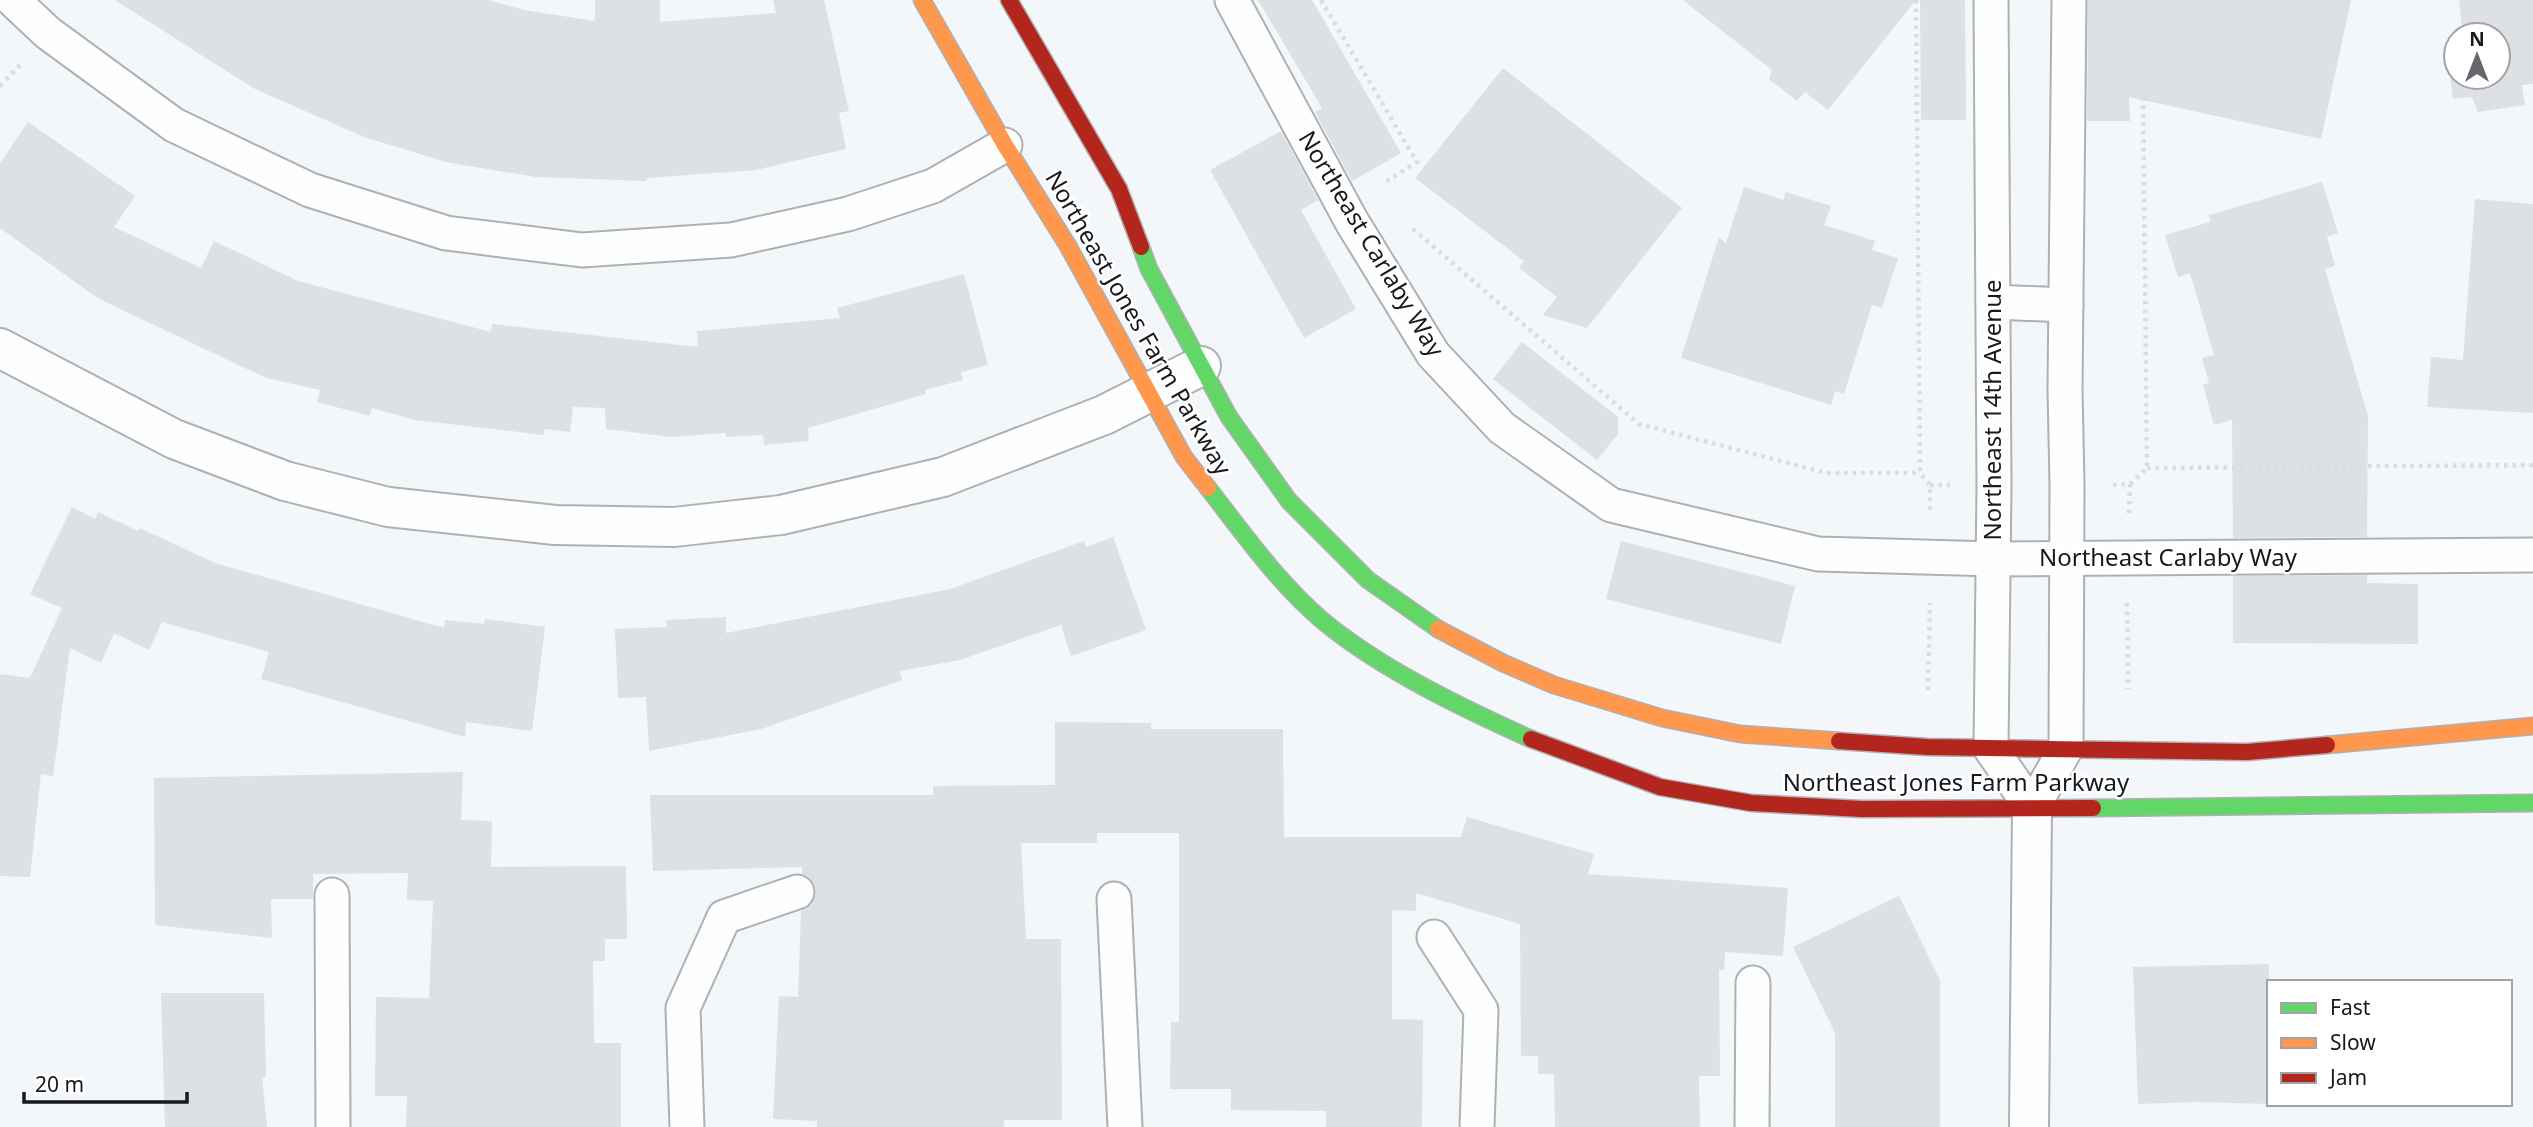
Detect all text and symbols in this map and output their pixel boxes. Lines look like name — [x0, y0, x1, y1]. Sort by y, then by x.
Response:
north arrow — [2442, 21, 2512, 91]
text: N — [2469, 26, 2485, 52]
street label: Northeast Carlaby Way — [1292, 124, 1453, 363]
street label: Northeast Jones Farm Parkway — [1038, 164, 1241, 481]
street label: Northeast 14th Avenue — [1975, 279, 2008, 541]
street label: Northeast Carlaby Way — [2039, 540, 2298, 573]
street label: Northeast Jones Farm Parkway — [1783, 765, 2130, 798]
legend — [2267, 980, 2512, 1106]
text: Fast — [2330, 993, 2371, 1021]
text: Slow — [2330, 1028, 2376, 1056]
scale bar — [24, 1060, 187, 1104]
text: Jam — [2328, 1063, 2367, 1091]
text: 20 m — [35, 1070, 84, 1098]

